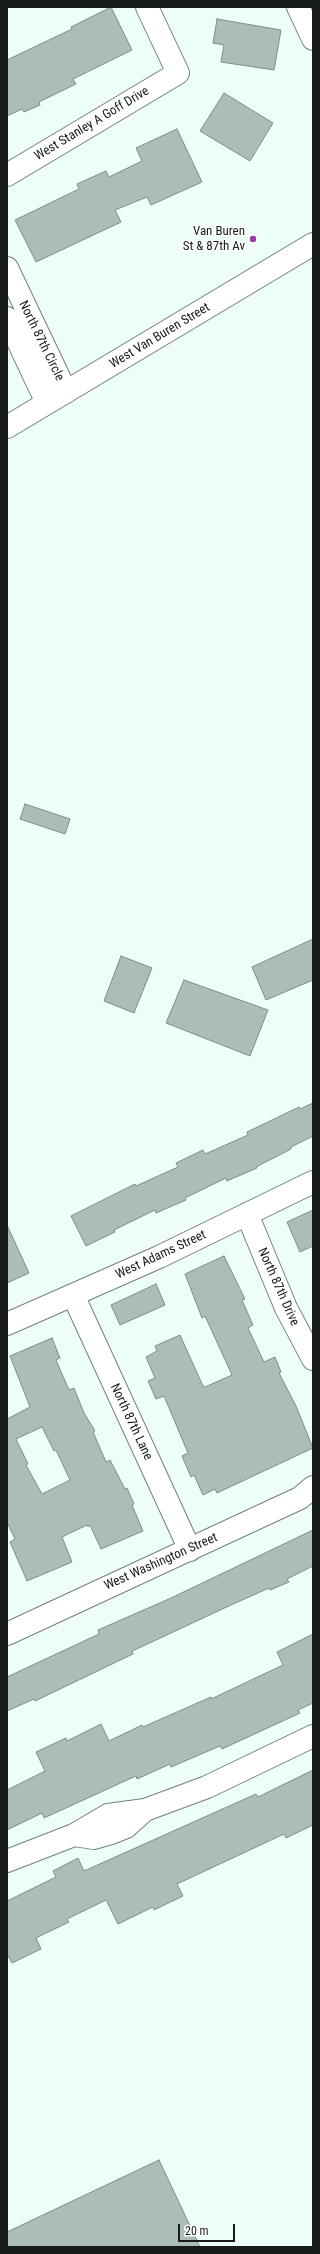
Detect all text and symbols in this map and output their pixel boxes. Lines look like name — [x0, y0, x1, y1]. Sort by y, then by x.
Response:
street label: West Stanley A Goff Drive — [32, 84, 152, 164]
place label: Van Buren St & 87th Av — [183, 224, 245, 255]
marker: Van Buren St & 87th Av — [248, 234, 258, 244]
street label: North 87th Circle — [15, 298, 67, 384]
street label: West Van Buren Street — [107, 300, 213, 372]
street label: West Adams Street — [113, 1227, 209, 1283]
street label: North 87th Drive — [254, 1246, 302, 1328]
street label: North 87th Lane — [106, 1381, 156, 1463]
street label: West Washington Street — [102, 1530, 220, 1594]
scale bar — [180, 2216, 237, 2242]
text: 20 m — [185, 2224, 209, 2238]

